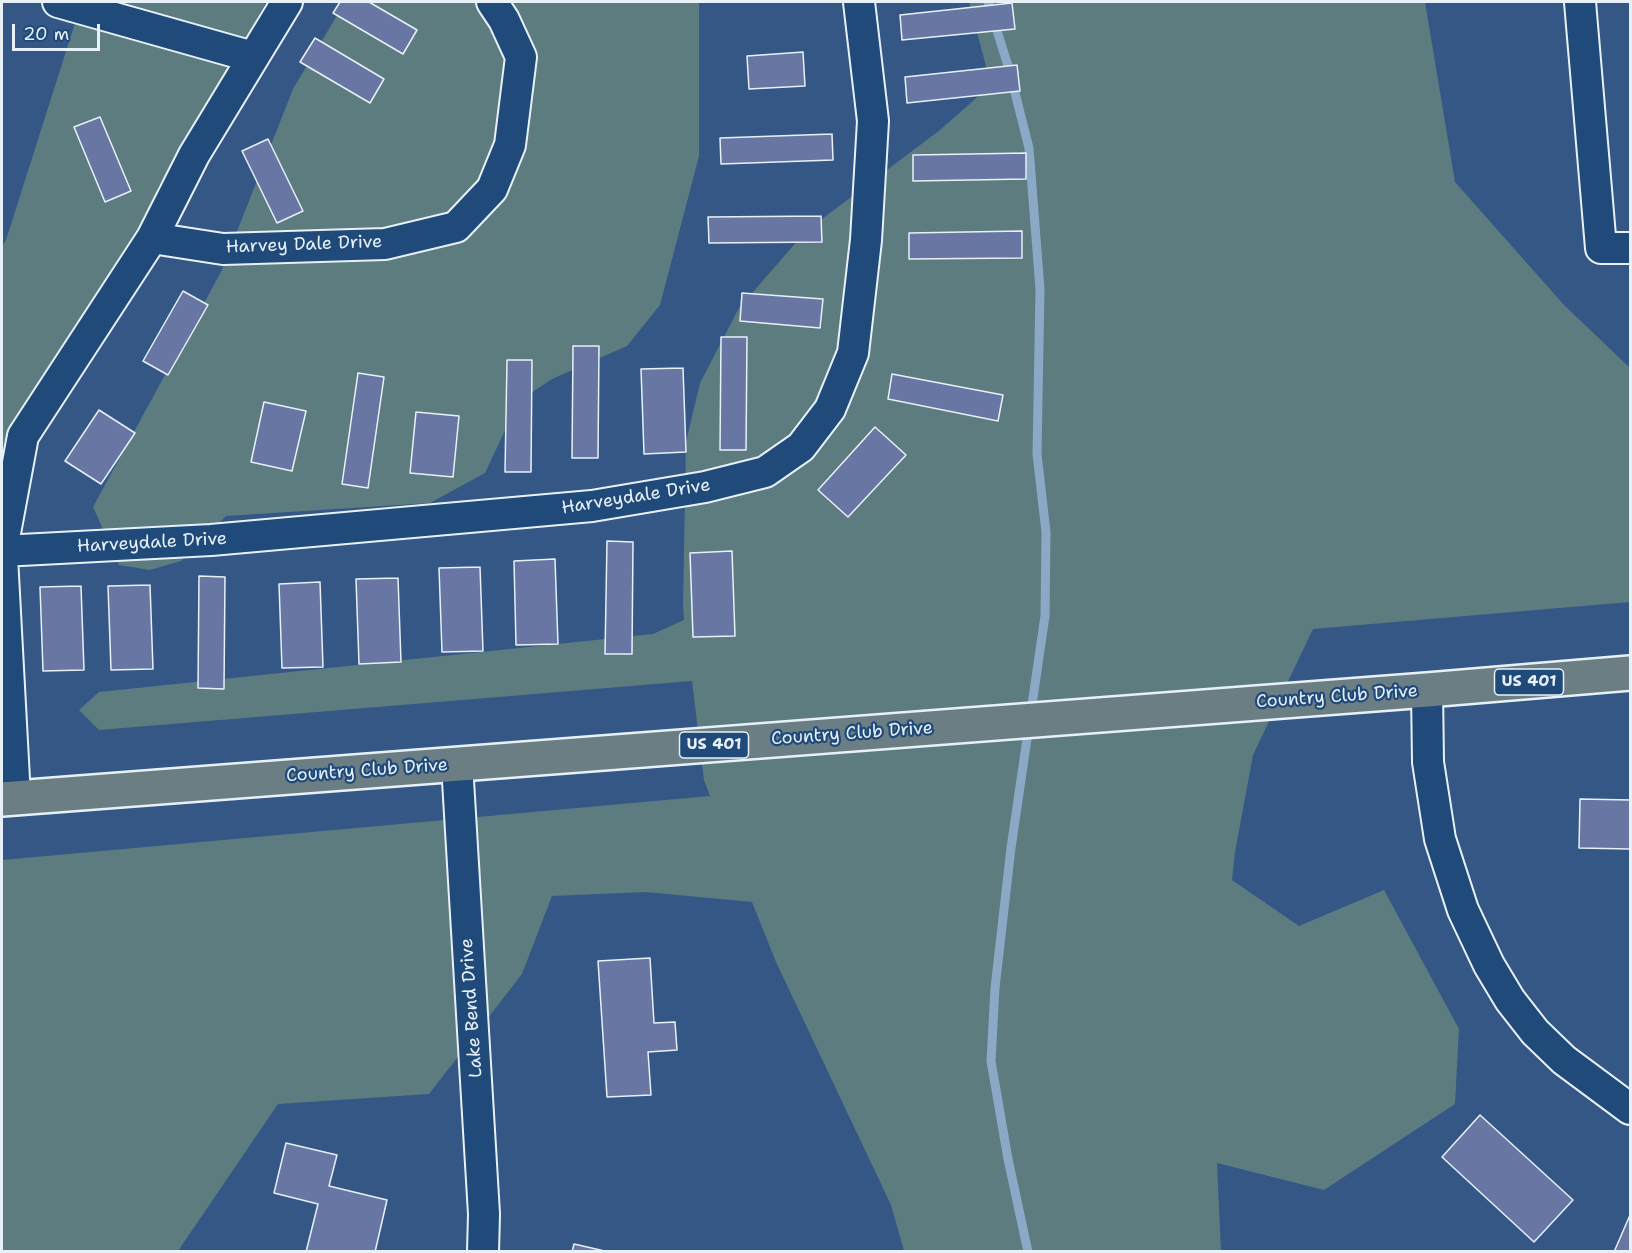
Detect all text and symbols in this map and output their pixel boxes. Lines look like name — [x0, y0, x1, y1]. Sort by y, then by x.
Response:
scale bar — [15, 12, 104, 50]
text: 20 m — [23, 22, 69, 46]
street label: Harvey Dale Drive — [225, 231, 383, 259]
street label: Harveydale Drive — [560, 475, 712, 519]
street label: Harveydale Drive — [76, 528, 228, 558]
road number: US 401 — [1494, 669, 1564, 695]
street label: Country Club Drive — [1255, 681, 1419, 713]
street label: Country Club Drive — [770, 718, 934, 750]
road number: US 401 — [680, 732, 748, 758]
street label: Country Club Drive — [285, 755, 449, 787]
street label: Lake Bend Drive — [456, 937, 488, 1079]

